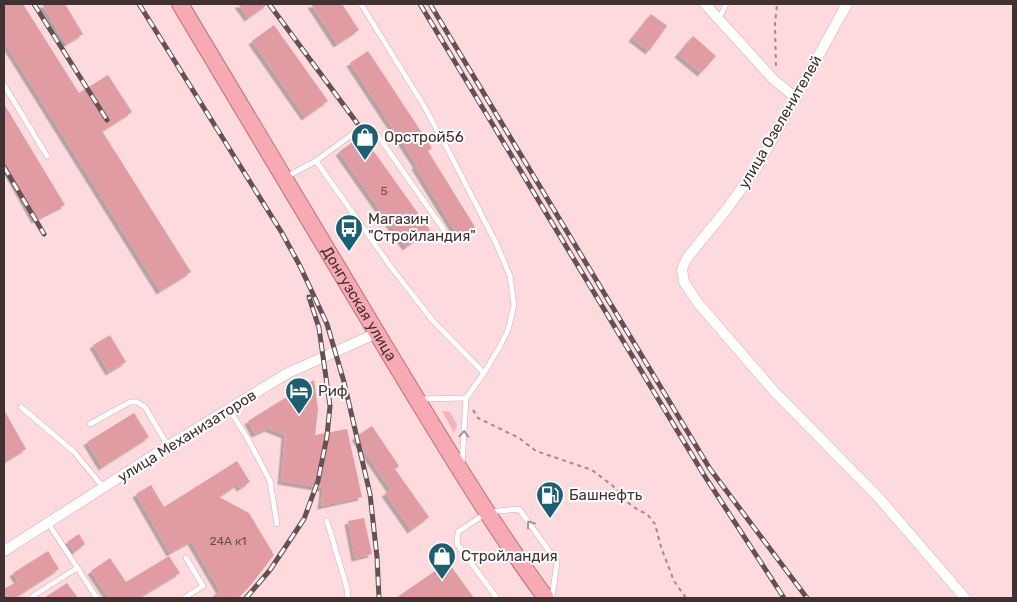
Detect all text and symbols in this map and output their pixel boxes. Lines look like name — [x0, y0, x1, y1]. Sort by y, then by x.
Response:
street label: улица Озеленителей — [735, 52, 825, 192]
shop icon: Орстрой56 — [350, 122, 380, 161]
place label: Орстрой56 — [384, 128, 464, 146]
house number: 5 — [380, 184, 388, 198]
place label: Магазин "Стройландия" — [368, 210, 476, 245]
bus stop icon: Магазин "Стройландия" — [334, 213, 364, 252]
street label: Донгузская улица — [318, 243, 400, 364]
hotel icon: Риф — [284, 376, 314, 415]
place label: Риф — [318, 382, 348, 400]
street label: улица Механизаторов — [114, 386, 260, 486]
one-way arrow — [458, 430, 469, 438]
fuel station icon: Башнефть — [535, 480, 565, 519]
place label: Башнефть — [569, 486, 643, 504]
one-way arrow — [527, 520, 536, 530]
house number: 24А к1 — [210, 534, 246, 548]
shop icon: Стройландия — [427, 541, 457, 580]
place label: Стройландия — [461, 547, 558, 565]

